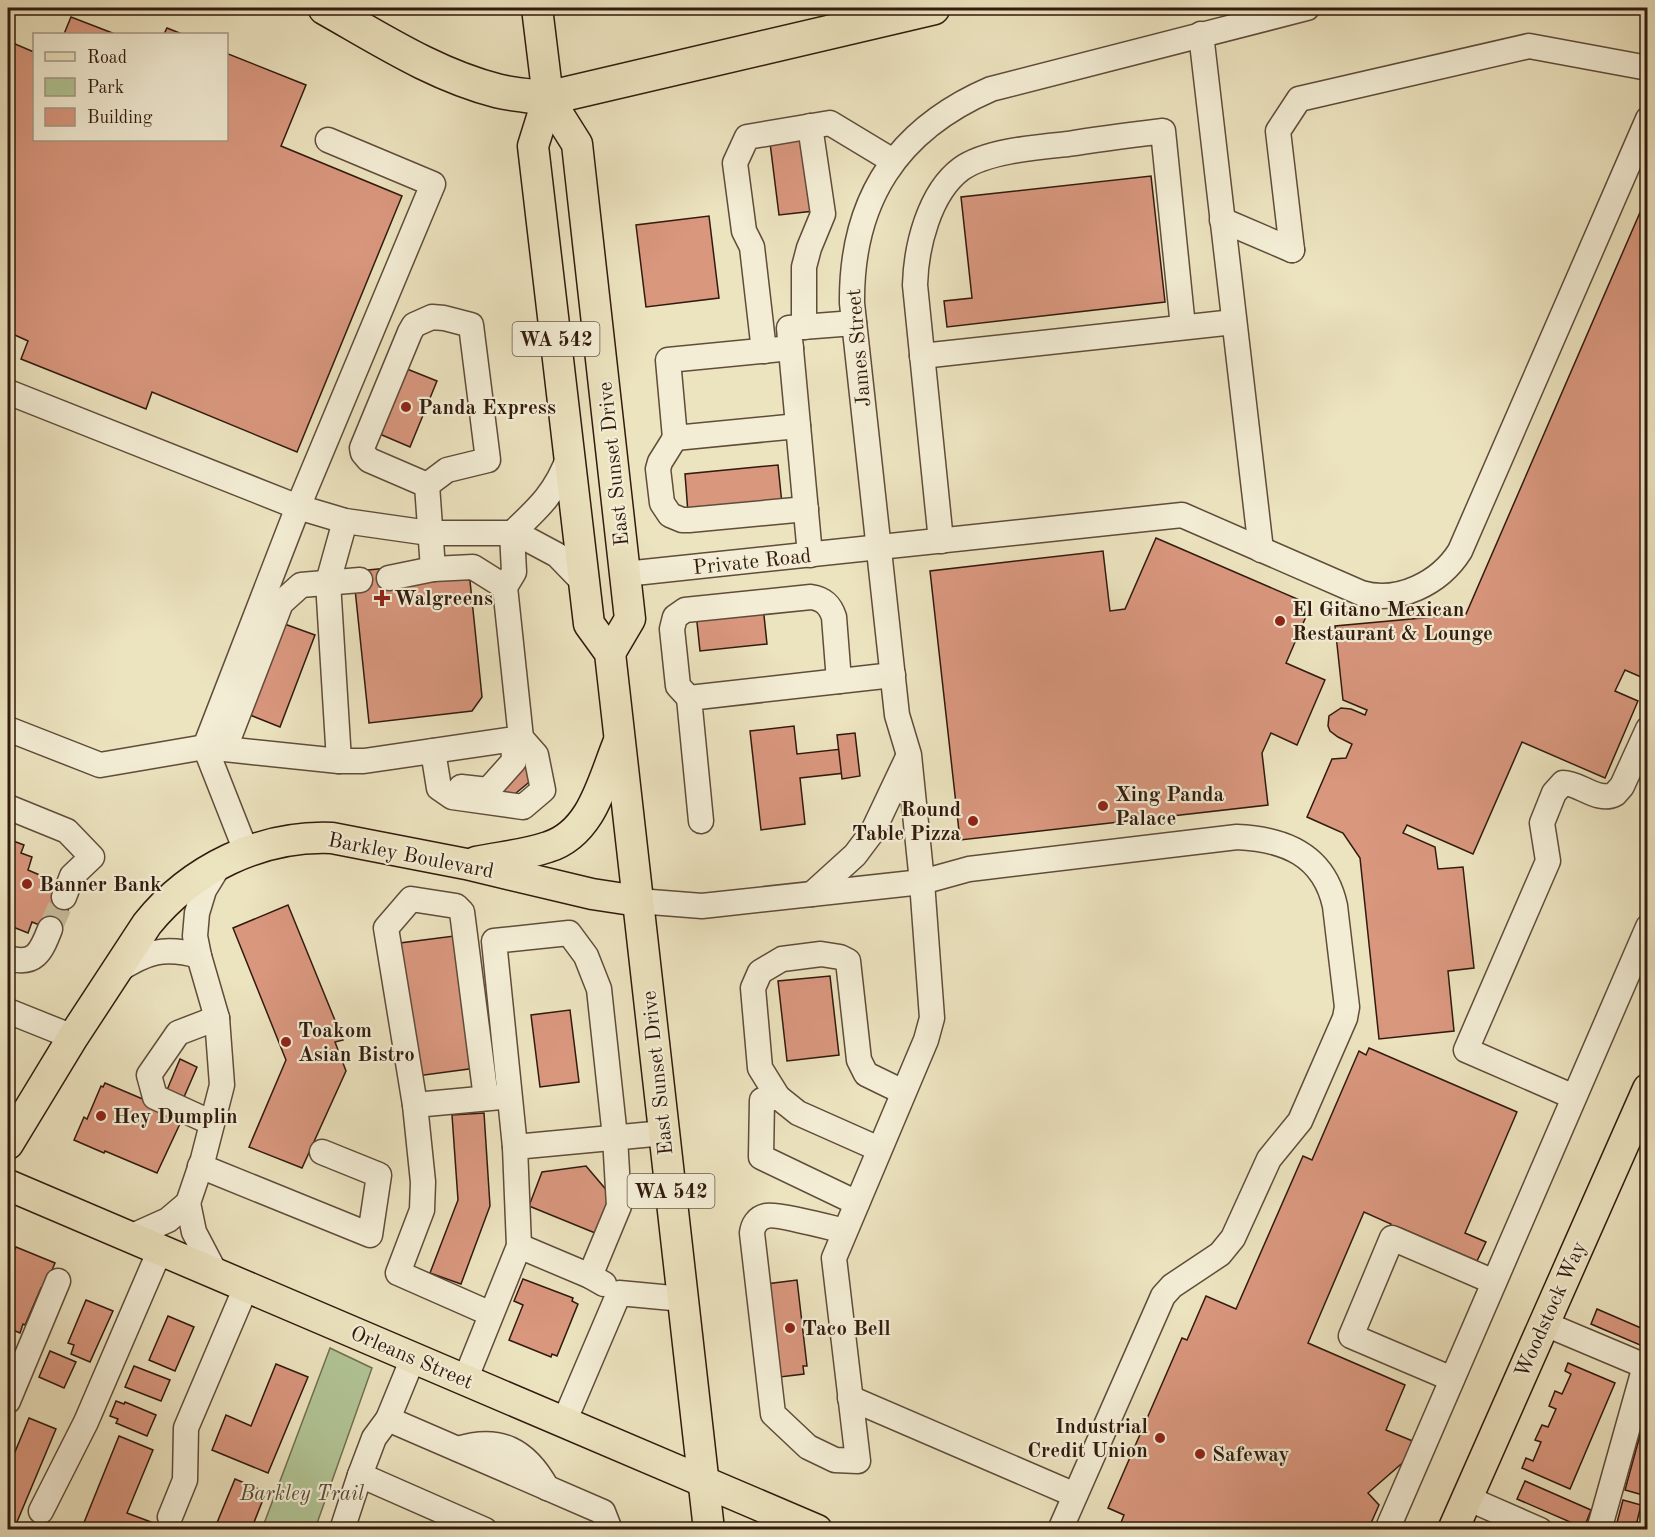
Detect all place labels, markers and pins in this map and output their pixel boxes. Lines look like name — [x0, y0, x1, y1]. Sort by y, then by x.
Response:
place label: Panda Express — [418, 398, 556, 419]
marker: Panda Express — [399, 400, 413, 414]
place label: Walgreens — [394, 589, 493, 610]
marker: Walgreens — [375, 591, 389, 605]
place label: El Gitano Mexican Restaurant & Lounge — [1292, 600, 1493, 645]
marker: El Gitano Mexican Restaurant & Lounge — [1273, 614, 1287, 628]
place label: Xing Panda Palace — [1115, 785, 1225, 830]
marker: Xing Panda Palace — [1096, 799, 1110, 813]
place label: Round Table Pizza — [852, 800, 961, 845]
marker: Round Table Pizza — [966, 814, 980, 828]
place label: Banner Bank — [39, 875, 162, 896]
marker: Banner Bank — [20, 877, 34, 891]
place label: Toakom Asian Bistro — [298, 1021, 415, 1066]
marker: Toakom Asian Bistro — [279, 1035, 293, 1049]
place label: Hey Dumplin — [113, 1107, 238, 1128]
marker: Hey Dumplin — [94, 1109, 108, 1123]
place label: Taco Bell — [802, 1319, 891, 1340]
marker: Taco Bell — [783, 1321, 797, 1335]
place label: Industrial Credit Union — [1027, 1417, 1148, 1462]
marker: Industrial Credit Union — [1153, 1431, 1167, 1445]
place label: Safeway — [1212, 1445, 1289, 1466]
marker: Safeway — [1193, 1447, 1207, 1461]

